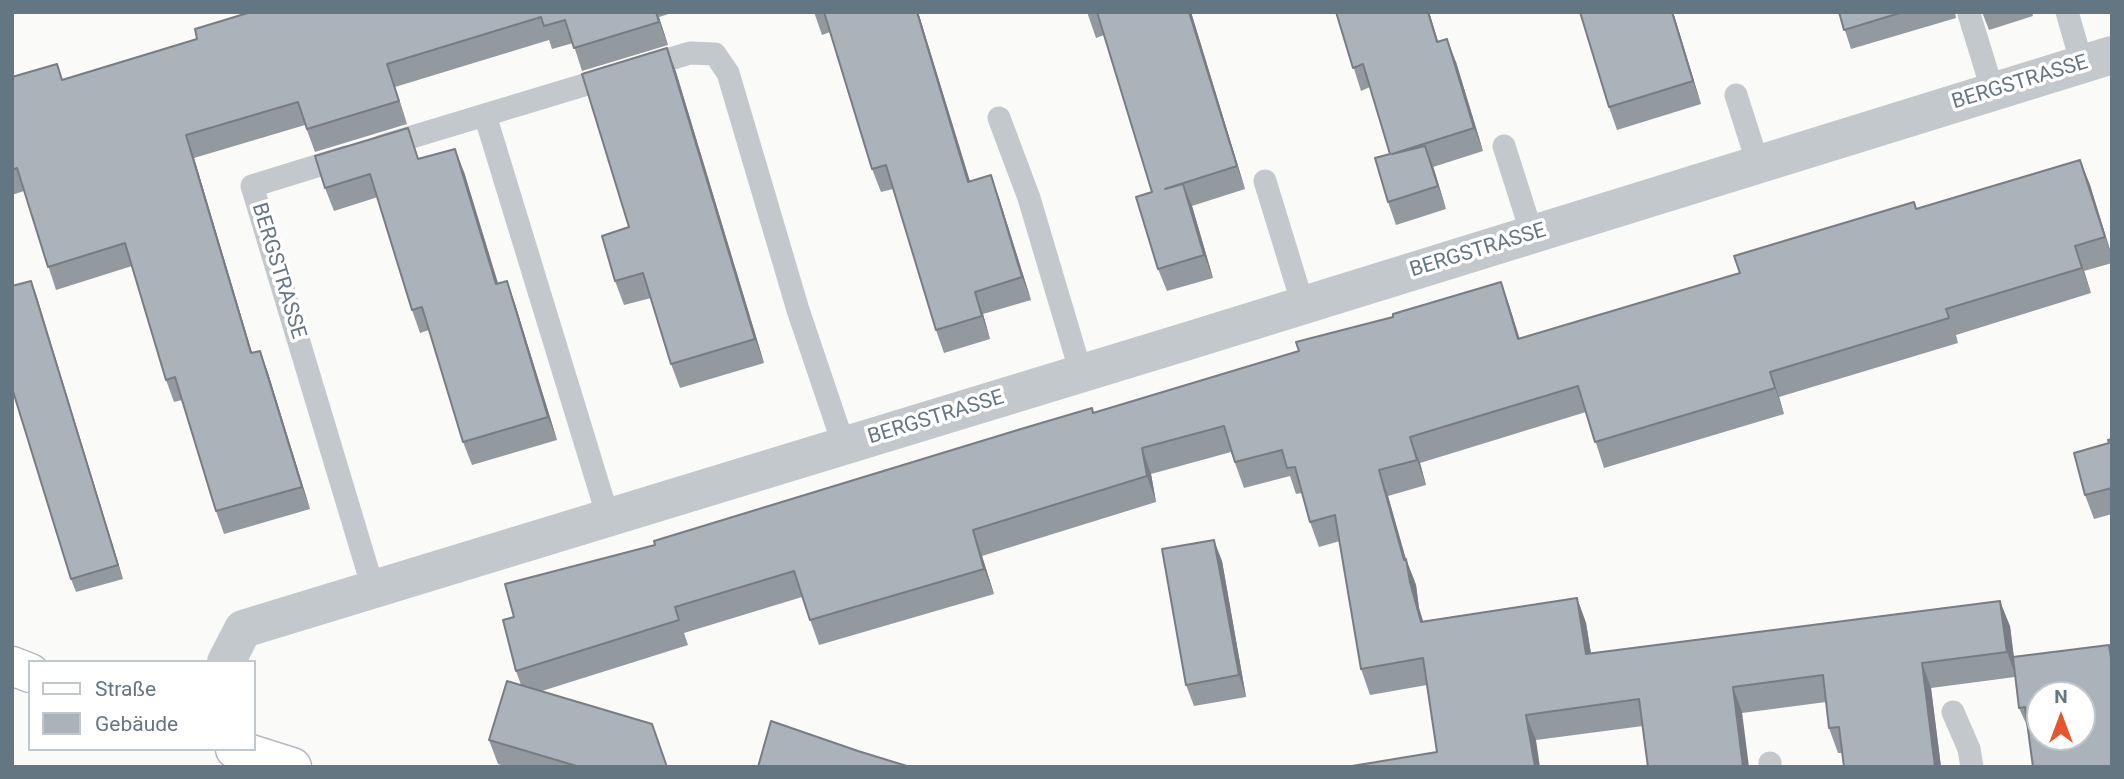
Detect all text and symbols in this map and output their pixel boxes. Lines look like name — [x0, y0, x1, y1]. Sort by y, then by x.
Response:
street label: BERGSTRASSE — [1949, 50, 2091, 116]
street label: BERGSTRASSE — [245, 200, 311, 342]
street label: BERGSTRASSE — [1407, 218, 1549, 284]
street label: BERGSTRASSE — [865, 385, 1007, 451]
legend — [28, 660, 256, 751]
text: Straße — [95, 677, 156, 701]
north arrow — [2026, 681, 2096, 751]
text: N — [2054, 685, 2068, 708]
text: Gebäude — [95, 712, 178, 736]

